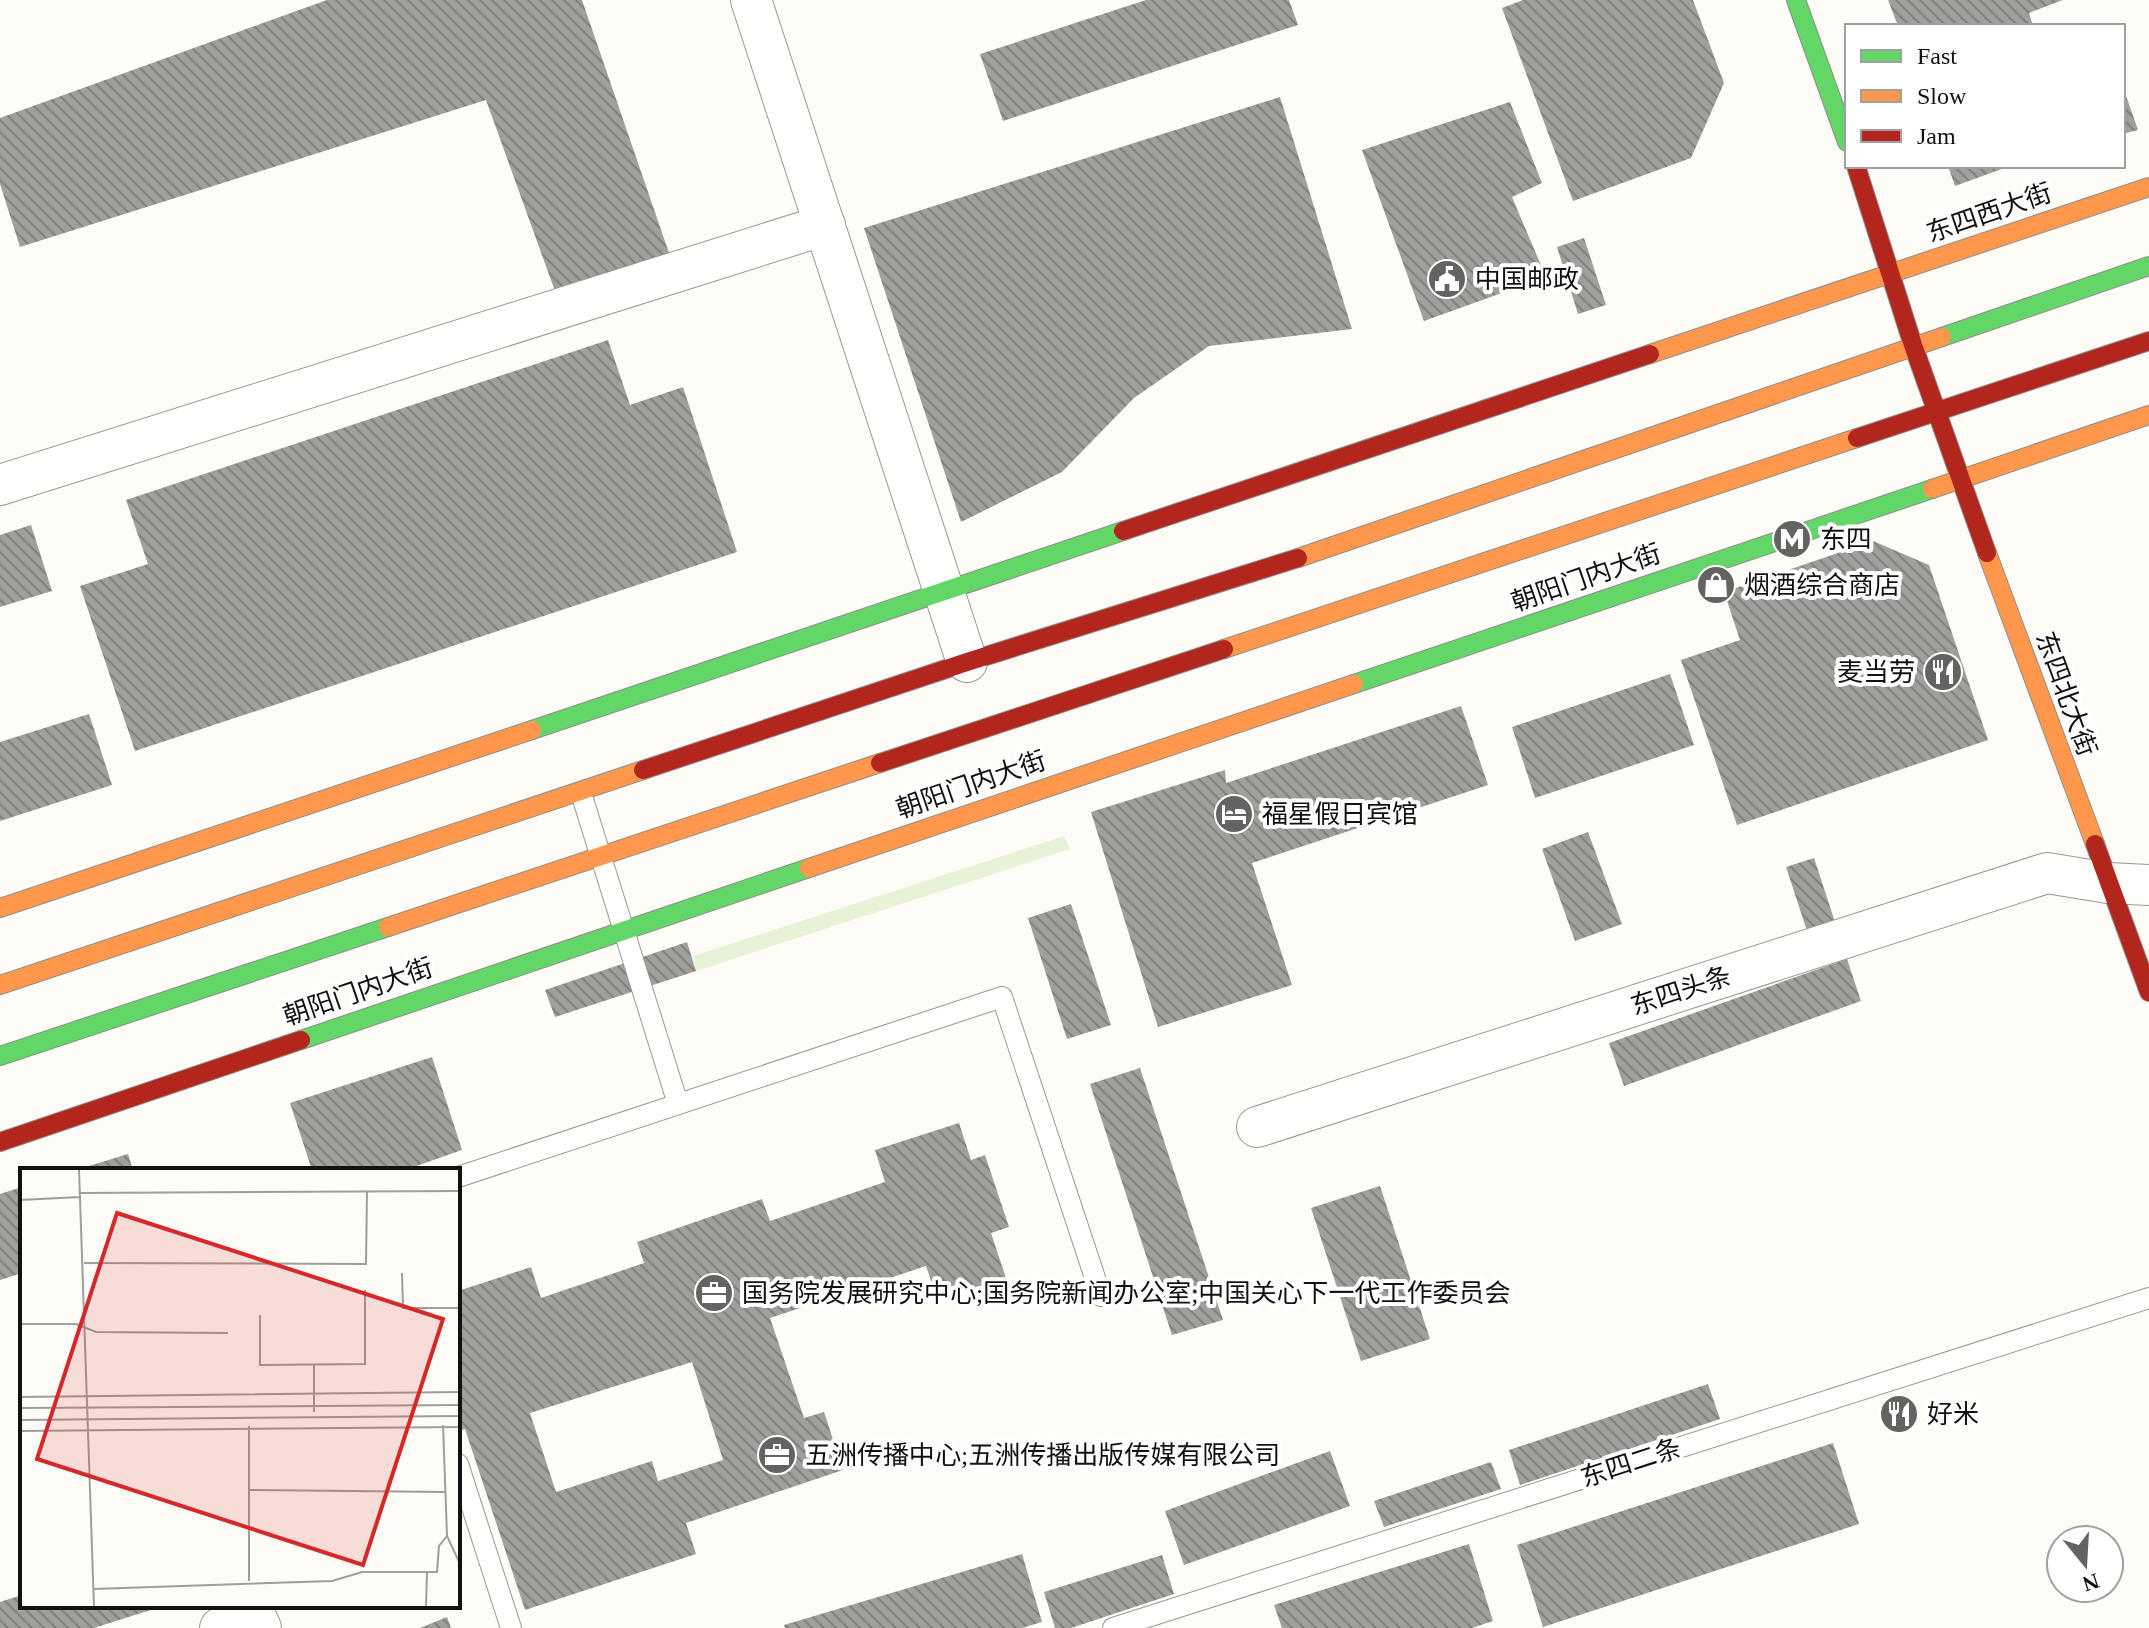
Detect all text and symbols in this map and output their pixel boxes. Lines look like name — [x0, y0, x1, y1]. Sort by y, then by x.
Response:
legend — [1845, 24, 2125, 168]
text: Fast — [1917, 43, 1957, 69]
text: Slow — [1917, 83, 1967, 109]
text: Jam — [1917, 123, 1956, 149]
street label: 东四西大街 — [1923, 178, 2055, 248]
public building icon: 中国邮政 — [1426, 258, 1468, 300]
place label: 中国邮政 — [1475, 265, 1579, 294]
metro station icon: 东四 — [1771, 518, 1813, 560]
place label: 东四 — [1820, 525, 1872, 554]
street label: 朝阳门内大街 — [1508, 539, 1664, 617]
shop icon: 烟酒综合商店 — [1695, 564, 1737, 606]
place label: 烟酒综合商店 — [1744, 571, 1900, 600]
street label: 东四北大街 — [2030, 628, 2102, 760]
restaurant icon: 麦当劳 — [1922, 651, 1964, 693]
place label: 麦当劳 — [1837, 658, 1915, 687]
street label: 朝阳门内大街 — [893, 746, 1049, 824]
hotel icon: 福星假日宾馆 — [1213, 793, 1255, 835]
place label: 福星假日宾馆 — [1262, 800, 1418, 829]
street label: 朝阳门内大街 — [280, 953, 436, 1031]
street label: 东四头条 — [1627, 961, 1735, 1021]
inset map — [20, 1168, 460, 1608]
office icon: 国务院发展研究中心;国务院新闻办公室;中国关心下一代工作委员会 — [693, 1272, 735, 1314]
place label: 国务院发展研究中心;国务院新闻办公室;中国关心下一代工作委员会 — [742, 1279, 1510, 1308]
restaurant icon: 好米 — [1878, 1393, 1920, 1435]
place label: 好米 — [1927, 1400, 1979, 1429]
street label: 东四二条 — [1577, 1433, 1685, 1493]
office icon: 五洲传播中心;五洲传播出版传媒有限公司 — [756, 1434, 798, 1476]
place label: 五洲传播中心;五洲传播出版传媒有限公司 — [805, 1441, 1280, 1470]
north arrow — [2045, 1524, 2125, 1604]
text: N — [2080, 1568, 2102, 1597]

